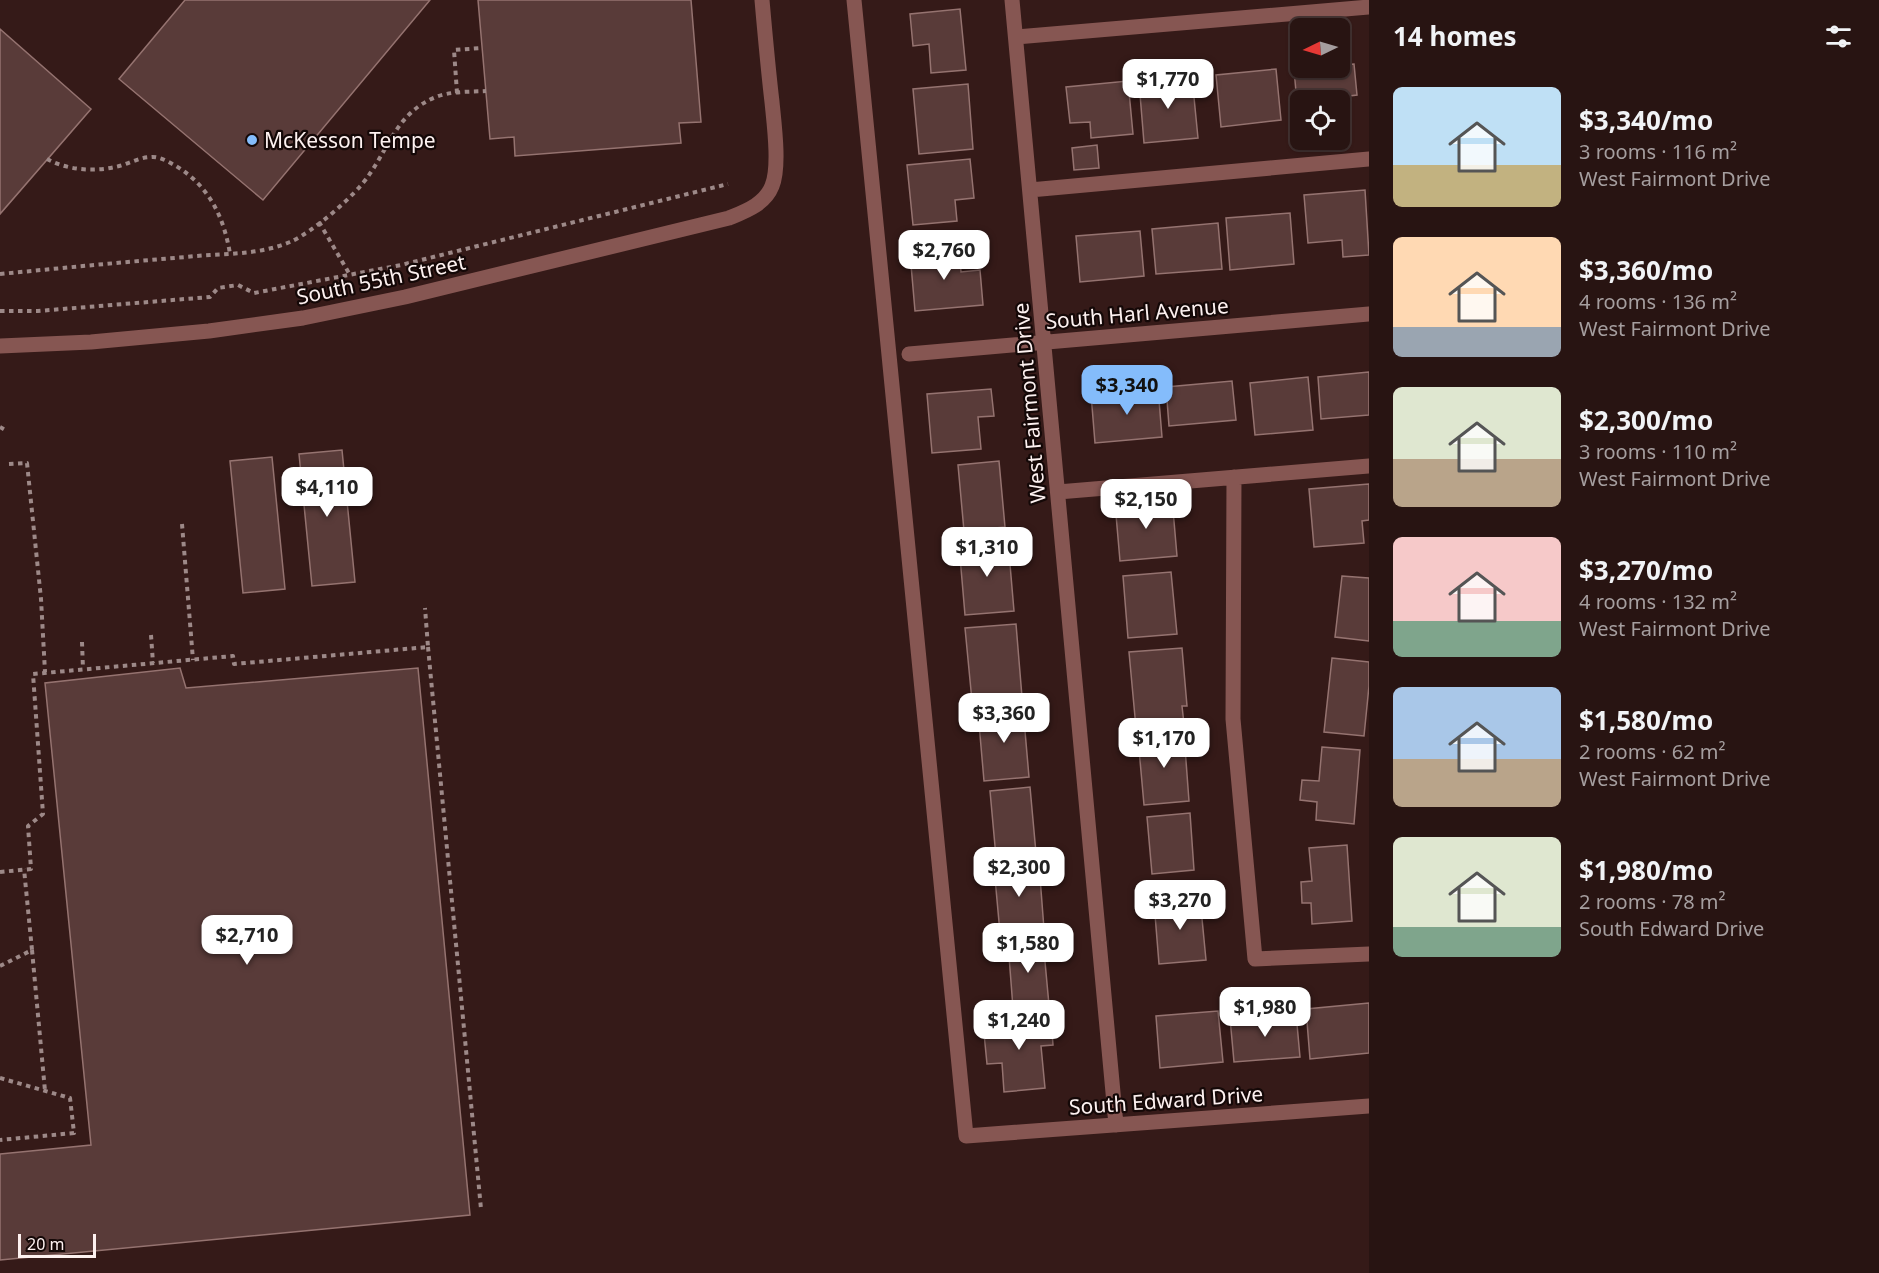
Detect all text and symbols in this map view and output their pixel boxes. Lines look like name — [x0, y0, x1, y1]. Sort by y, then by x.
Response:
north arrow — [1290, 18, 1350, 78]
map controls — [1290, 18, 1350, 150]
text: 14 homes — [1393, 18, 1517, 54]
icon: filters — [1822, 20, 1855, 53]
pin: $1,770 — [1119, 59, 1217, 110]
text: $1,770 — [1137, 65, 1199, 92]
button: locate — [1290, 90, 1350, 150]
text: $3,340/mo — [1579, 102, 1713, 138]
icon: home — [1441, 111, 1513, 183]
place label: McKesson Tempe — [264, 126, 436, 154]
marker: McKesson Tempe — [245, 133, 259, 147]
text: 3 rooms · 116 m² — [1579, 138, 1737, 165]
text: West Fairmont Drive — [1579, 165, 1771, 192]
pin: $2,760 — [895, 230, 993, 281]
text: $2,760 — [913, 236, 975, 263]
street label: South 55th Street — [294, 247, 468, 311]
text: $3,360/mo — [1579, 252, 1713, 288]
icon: home — [1441, 261, 1513, 333]
text: 4 rooms · 136 m² — [1579, 288, 1737, 315]
street label: South Harl Avenue — [1044, 291, 1230, 335]
street label: West Fairmont Drive — [1006, 302, 1052, 504]
text: West Fairmont Drive — [1579, 315, 1771, 342]
pin: $3,340 — [1078, 365, 1176, 416]
text: $3,340 — [1096, 371, 1158, 398]
text: $2,300/mo — [1579, 402, 1713, 438]
icon: home — [1441, 411, 1513, 483]
text: 3 rooms · 110 m² — [1579, 438, 1737, 465]
text: West Fairmont Drive — [1579, 465, 1771, 492]
pin: $4,110 — [278, 467, 376, 518]
text: $4,110 — [296, 473, 358, 500]
pin: $2,150 — [1097, 479, 1195, 530]
text: $2,150 — [1115, 485, 1177, 512]
pin: $1,310 — [938, 527, 1036, 578]
text: $1,310 — [956, 533, 1018, 560]
text: $3,270/mo — [1579, 552, 1713, 588]
icon: home — [1441, 561, 1513, 633]
text: 4 rooms · 132 m² — [1579, 588, 1737, 615]
text: West Fairmont Drive — [1579, 615, 1771, 642]
pin: $3,360 — [955, 693, 1053, 744]
text: $3,360 — [973, 699, 1035, 726]
text: $1,580/mo — [1579, 702, 1713, 738]
icon: home — [1441, 711, 1513, 783]
pin: $1,170 — [1115, 718, 1213, 769]
text: $1,170 — [1133, 724, 1195, 751]
text: 2 rooms · 62 m² — [1579, 738, 1726, 765]
text: West Fairmont Drive — [1579, 765, 1771, 792]
pin: $2,300 — [970, 847, 1068, 898]
text: $1,980/mo — [1579, 852, 1713, 888]
text: $2,300 — [988, 853, 1050, 880]
icon: home — [1441, 861, 1513, 933]
pin: $3,270 — [1131, 880, 1229, 931]
text: $3,270 — [1149, 886, 1211, 913]
text: 2 rooms · 78 m² — [1579, 888, 1726, 915]
pin: $2,710 — [198, 915, 296, 966]
text: South Edward Drive — [1579, 915, 1764, 942]
text: $2,710 — [216, 921, 278, 948]
pin: $1,580 — [979, 923, 1077, 974]
text: $1,580 — [997, 929, 1059, 956]
pin: $1,980 — [1216, 987, 1314, 1038]
text: $1,980 — [1234, 993, 1296, 1020]
pin: $1,240 — [970, 1000, 1068, 1051]
text: $1,240 — [988, 1006, 1050, 1033]
street label: South Edward Drive — [1068, 1079, 1264, 1121]
scale bar — [18, 1231, 96, 1258]
text: 20 m — [27, 1233, 64, 1255]

